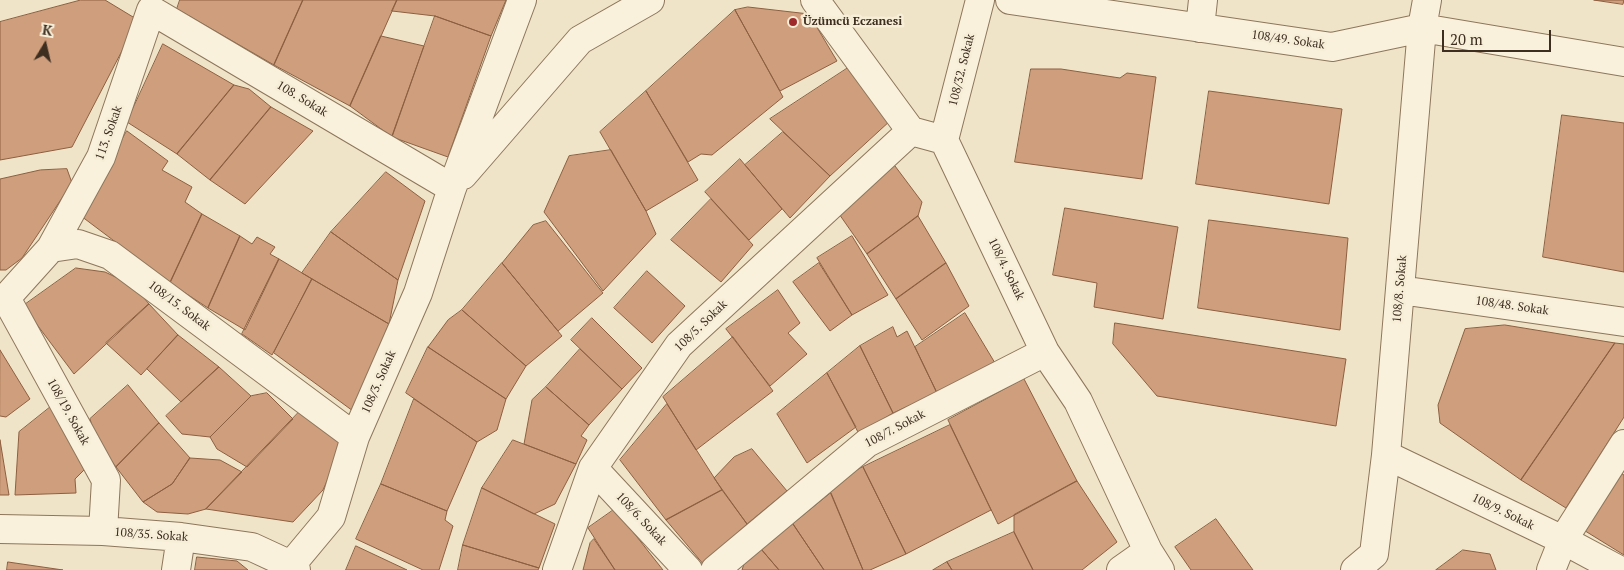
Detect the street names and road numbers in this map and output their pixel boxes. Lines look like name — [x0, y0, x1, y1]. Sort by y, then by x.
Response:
street label: 108/49. Sokak — [1250, 28, 1326, 52]
street label: 108/32. Sokak — [946, 32, 978, 108]
street label: 108. Sokak — [274, 78, 330, 120]
street label: 113. Sokak — [92, 104, 126, 162]
street label: 108/4. Sokak — [985, 236, 1027, 302]
street label: 108/8. Sokak — [1390, 255, 1410, 323]
street label: 108/15. Sokak — [145, 278, 213, 334]
street label: 108/48. Sokak — [1474, 294, 1550, 318]
street label: 108/5. Sokak — [672, 297, 730, 355]
street label: 108/3. Sokak — [359, 348, 399, 416]
street label: 108/19. Sokak — [44, 376, 92, 448]
street label: 108/7. Sokak — [862, 407, 928, 451]
street label: 108/6. Sokak — [613, 489, 669, 549]
street label: 108/9. Sokak — [1470, 491, 1536, 533]
street label: 108/35. Sokak — [114, 525, 188, 545]

